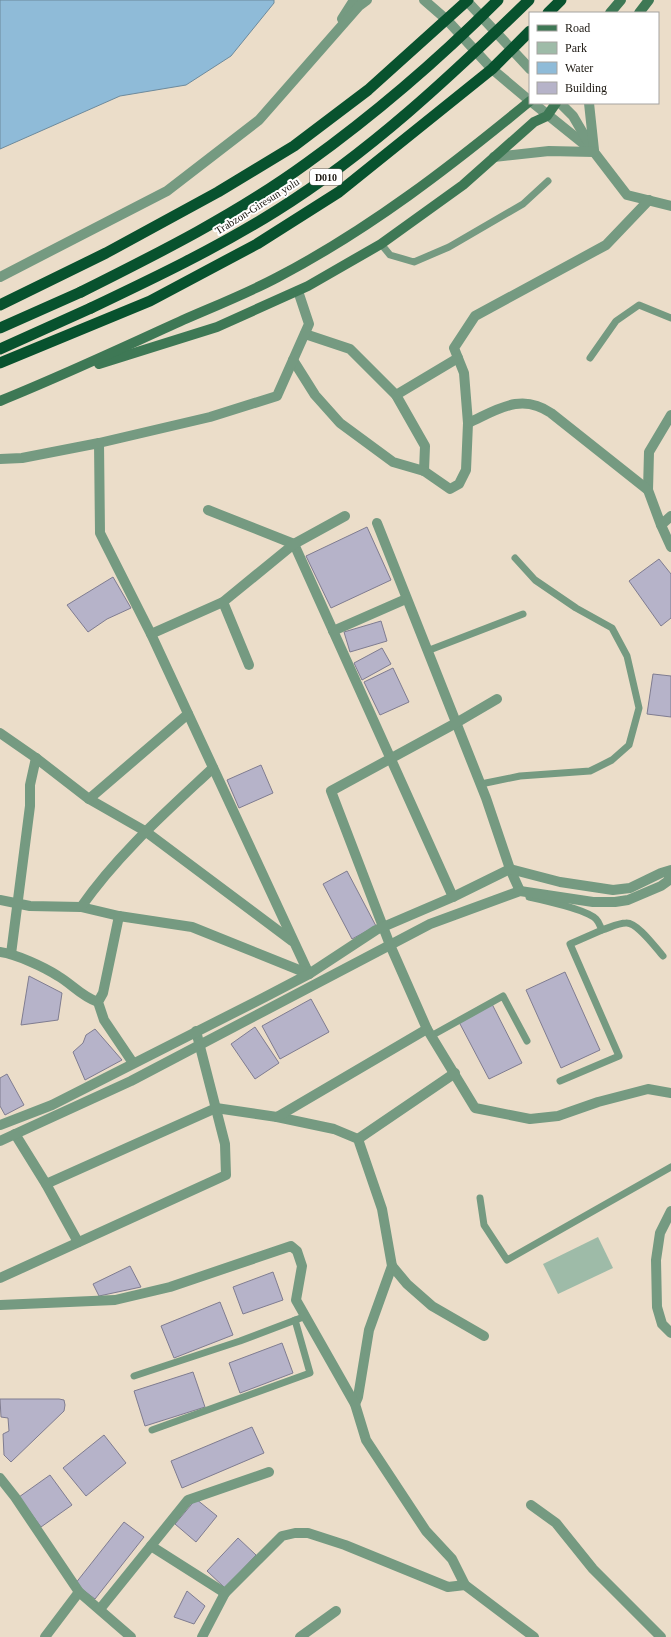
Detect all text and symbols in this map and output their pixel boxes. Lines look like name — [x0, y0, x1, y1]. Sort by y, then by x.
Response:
legend — [529, 12, 659, 104]
text: Road — [565, 21, 590, 35]
text: Park — [565, 41, 587, 55]
text: Water — [565, 61, 593, 75]
text: Building — [565, 81, 607, 95]
road number: D010 — [310, 169, 342, 185]
street label: Trabzon-Giresun yolu — [213, 175, 302, 237]

